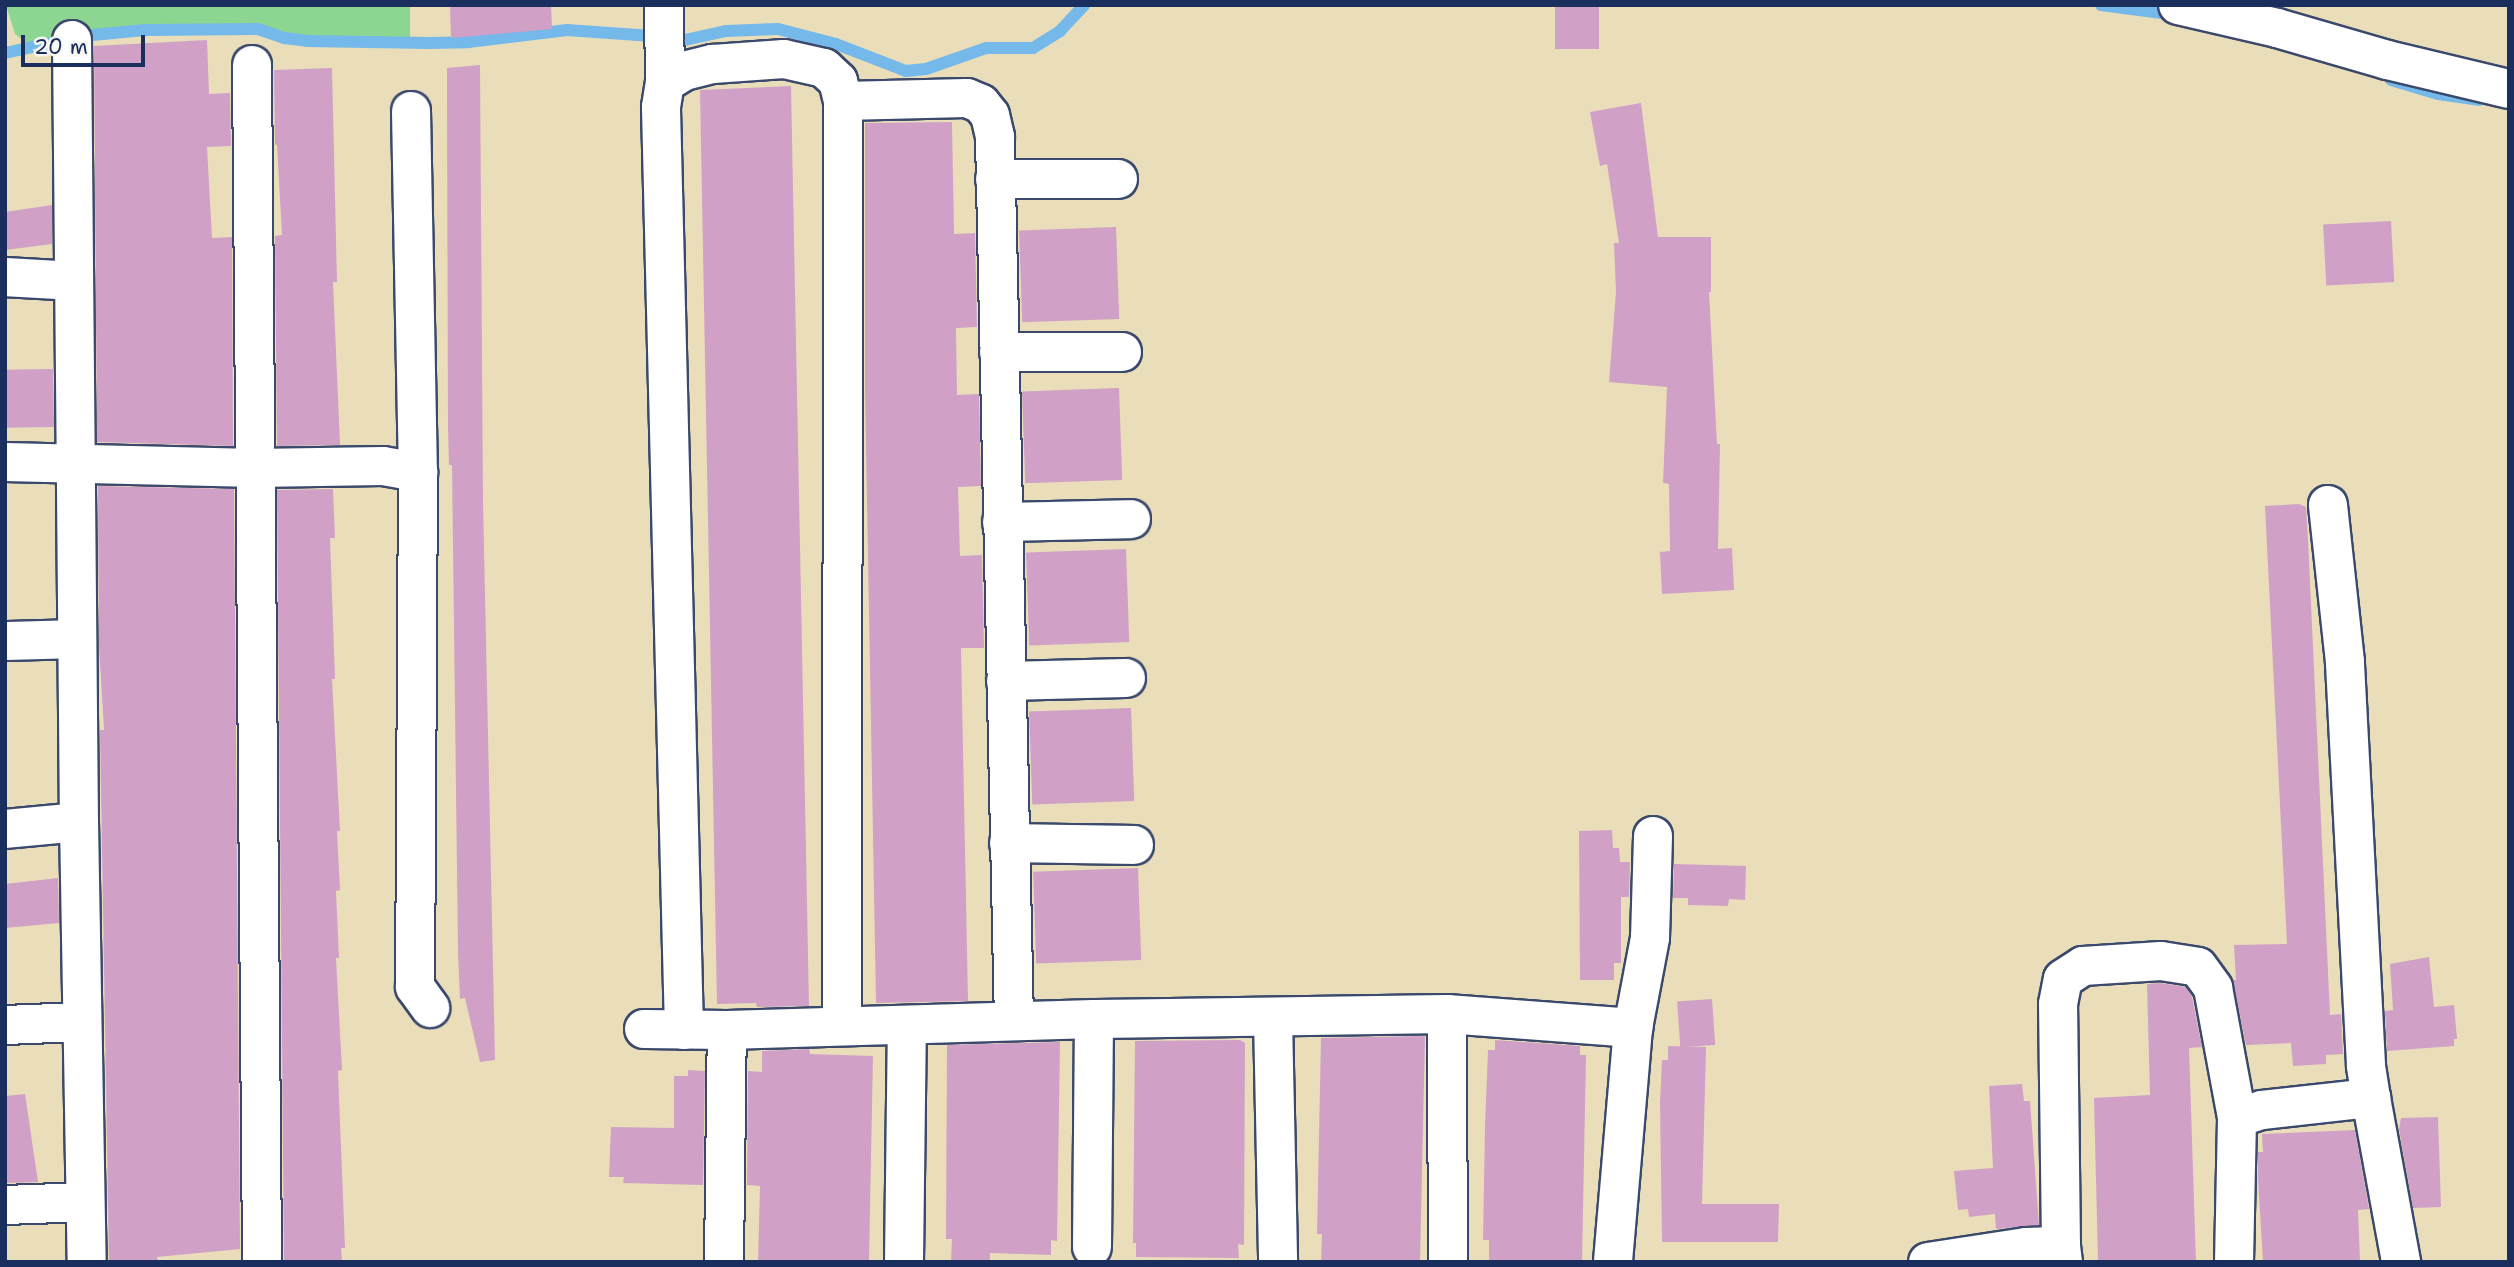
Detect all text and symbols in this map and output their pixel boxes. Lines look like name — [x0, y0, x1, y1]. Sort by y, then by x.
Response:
scale bar — [24, 21, 149, 65]
text: 20 m — [34, 33, 88, 61]

